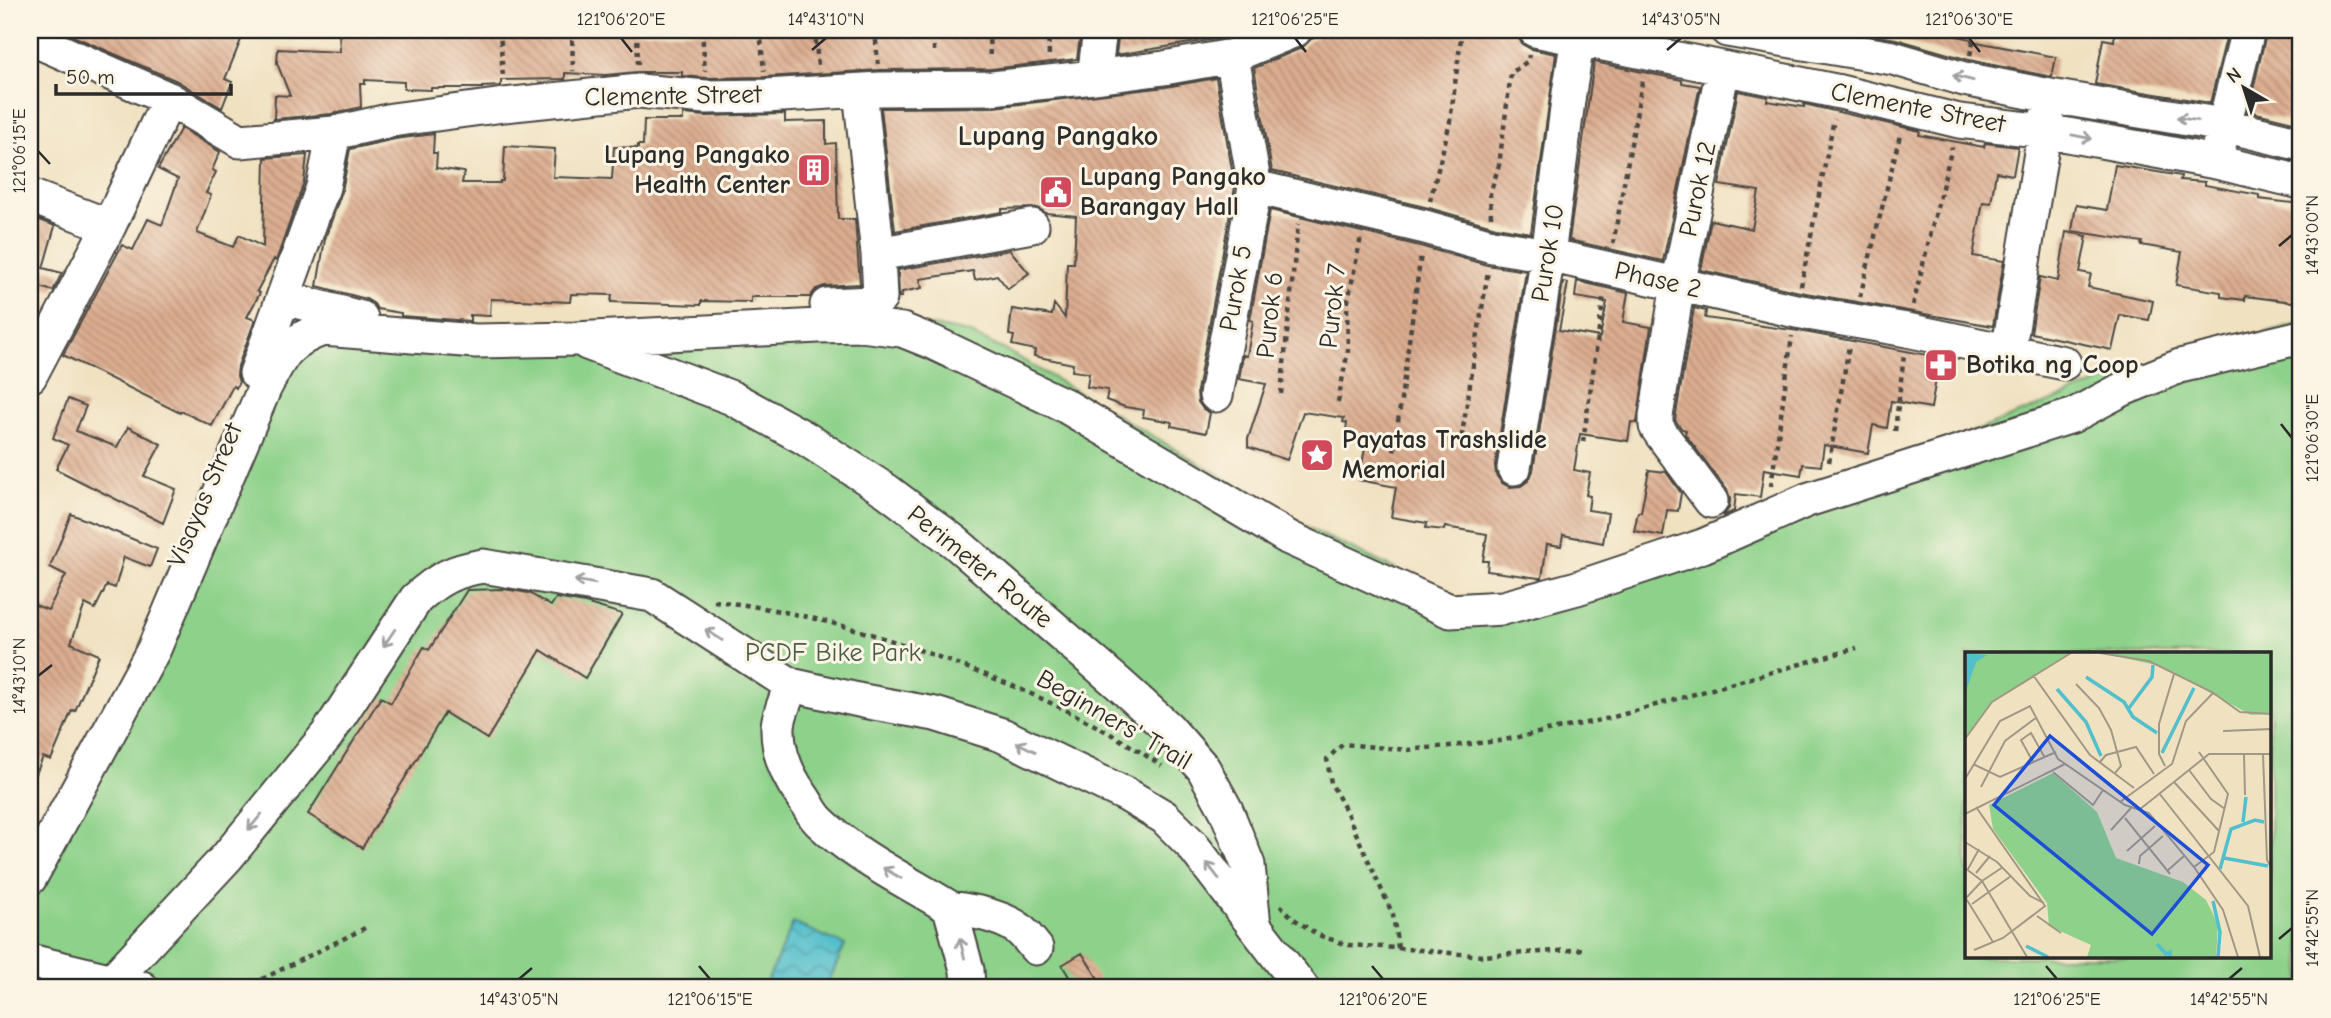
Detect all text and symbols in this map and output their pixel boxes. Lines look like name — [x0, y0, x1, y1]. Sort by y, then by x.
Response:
text: 121°06'20"E — [577, 9, 665, 30]
text: 14°43'10"N — [788, 9, 864, 30]
text: 121°06'25"E — [1251, 9, 1339, 30]
text: 14°43'05"N — [1641, 9, 1721, 30]
text: 121°06'30"E — [1925, 9, 2013, 30]
scale bar — [56, 52, 231, 96]
north arrow — [2208, 52, 2278, 122]
text: N — [2222, 63, 2246, 88]
text: 50 m — [66, 65, 115, 89]
one-way arrow — [1952, 71, 1975, 85]
street label: Clemente Street — [1828, 76, 2009, 140]
street label: Clemente Street — [584, 79, 763, 113]
text: 121°06'15"E — [9, 108, 30, 194]
one-way arrow — [2176, 112, 2199, 125]
district label: Lupang Pangako — [958, 120, 1158, 152]
one-way arrow — [2070, 131, 2093, 145]
street label: Purok 12 — [1673, 139, 1723, 239]
place label: Lupang Pangako Health Center — [604, 140, 791, 200]
building icon: Lupang Pangako Health Center — [795, 151, 833, 189]
place label: Lupang Pangako Barangay Hall — [1080, 162, 1266, 222]
public building icon: Lupang Pangako Barangay Hall — [1037, 173, 1075, 211]
text: 14°43'00"N — [2302, 195, 2323, 275]
street label: Purok 10 — [1525, 202, 1571, 304]
street label: Purok 5 — [1214, 243, 1258, 333]
street label: Phase 2 — [1612, 255, 1704, 305]
street label: Purok 7 — [1314, 262, 1352, 350]
street label: Purok 6 — [1251, 270, 1289, 360]
pharmacy icon: Botika ng Coop — [1922, 346, 1960, 384]
place label: Botika ng Coop — [1966, 350, 2138, 380]
text: 121°06'30"E — [2302, 394, 2323, 482]
street label: Visayas Street — [161, 417, 249, 571]
place label: Payatas Trashslide Memorial — [1342, 425, 1547, 485]
place icon: Payatas Trashslide Memorial — [1298, 436, 1336, 474]
street label: Perimeter Route — [901, 499, 1059, 635]
one-way arrow — [574, 575, 597, 589]
one-way arrow — [704, 627, 724, 641]
one-way arrow — [382, 628, 396, 648]
text: 14°43'10"N — [9, 638, 30, 714]
park label: PCDF Bike Park — [745, 638, 921, 668]
inset map — [1965, 652, 2272, 958]
street label: Beginners' Trail — [1031, 664, 1197, 776]
one-way arrow — [1016, 740, 1037, 754]
one-way arrow — [248, 813, 264, 831]
one-way arrow — [1206, 862, 1221, 881]
one-way arrow — [882, 866, 903, 879]
text: 14°42'55"N — [2302, 889, 2323, 967]
one-way arrow — [955, 937, 968, 960]
text: 14°43'05"N — [479, 989, 559, 1010]
text: 121°06'15"E — [667, 989, 753, 1010]
text: 121°06'20"E — [1339, 989, 1427, 1010]
text: 121°06'25"E — [2013, 989, 2101, 1010]
text: 14°42'55"N — [2190, 989, 2268, 1010]

